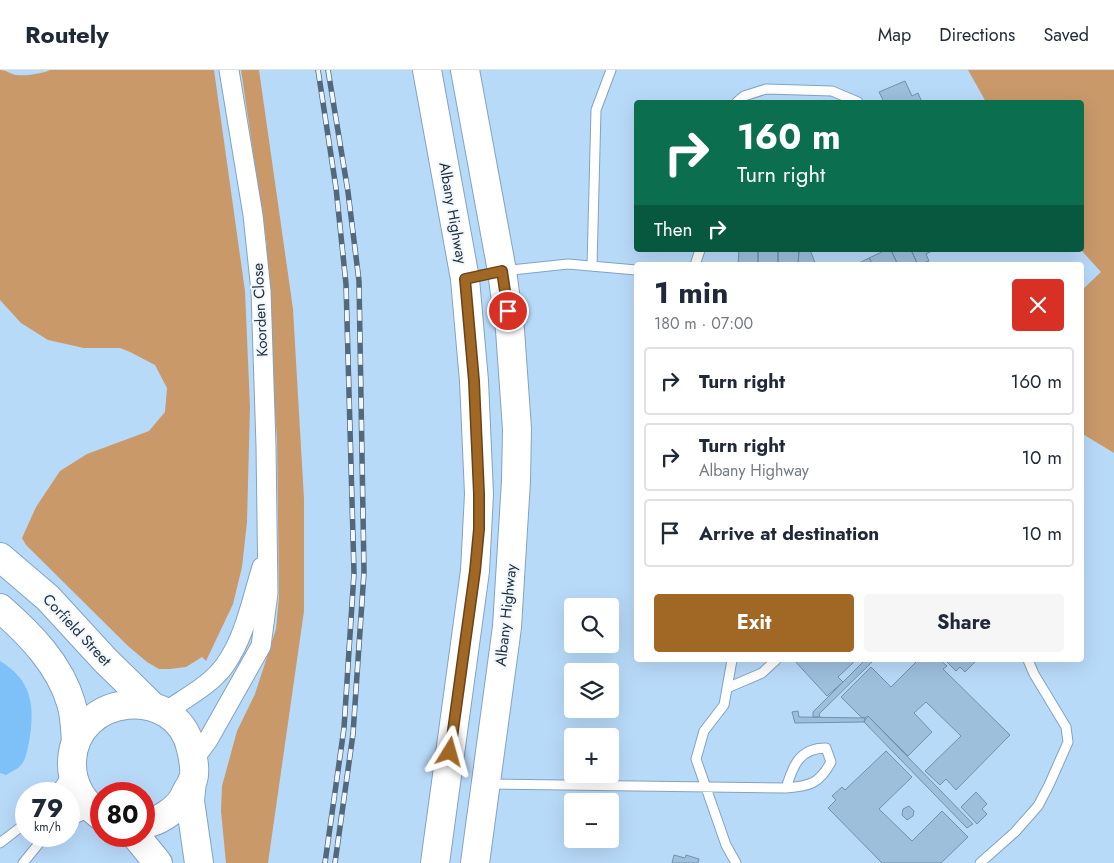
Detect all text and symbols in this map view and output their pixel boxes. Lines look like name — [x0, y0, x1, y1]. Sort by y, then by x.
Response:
text: Routely — [25, 17, 109, 52]
text: Map — [878, 22, 911, 48]
text: Directions — [939, 22, 1015, 48]
text: Saved — [1043, 22, 1089, 48]
text: 160 m — [737, 112, 841, 162]
icon: right — [654, 120, 719, 185]
text: Turn right — [737, 158, 825, 190]
street label: Albany Highway — [433, 160, 473, 266]
icon: right — [703, 215, 731, 243]
text: Then — [654, 216, 693, 243]
street label: Koorden Close — [247, 262, 273, 357]
text: 1 min — [654, 271, 728, 314]
button: close — [1012, 279, 1064, 331]
pin — [487, 290, 529, 332]
icon: arrive — [494, 297, 522, 325]
text: 180 m · 07:00 — [654, 312, 753, 335]
icon: right — [656, 367, 684, 395]
text: Turn right — [699, 368, 785, 395]
text: 160 m — [1011, 368, 1062, 395]
text: Turn right — [699, 432, 785, 459]
icon: right — [656, 443, 684, 471]
text: 10 m — [1022, 444, 1062, 471]
text: Albany Highway — [699, 459, 809, 482]
icon: arrive — [656, 519, 684, 547]
text: Arrive at destination — [699, 520, 879, 547]
text: 10 m — [1022, 520, 1062, 547]
street label: Albany Highway — [490, 562, 522, 667]
street label: Corfield Street — [38, 589, 117, 671]
button: Exit — [654, 594, 854, 652]
button: Share — [864, 594, 1064, 652]
map controls — [564, 598, 619, 848]
button: search — [564, 598, 619, 653]
button: layers — [564, 663, 619, 718]
position arrow — [423, 725, 475, 777]
button: + — [564, 728, 619, 783]
speed limit sign: 80 — [90, 782, 155, 847]
text: 79 — [32, 790, 63, 826]
button: − — [564, 793, 619, 848]
text: km/h — [34, 818, 61, 836]

